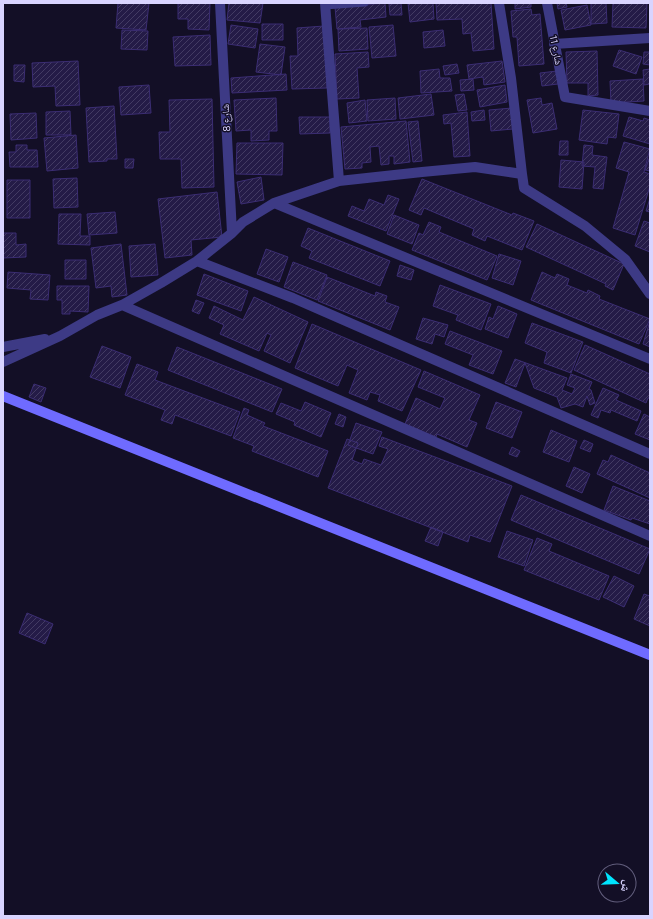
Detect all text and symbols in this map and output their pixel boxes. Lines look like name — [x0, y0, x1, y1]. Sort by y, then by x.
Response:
street label: شارع 11 — [547, 34, 565, 66]
street label: شارع 8 — [219, 103, 233, 132]
north arrow — [597, 863, 637, 903]
text: ش — [617, 878, 634, 894]

